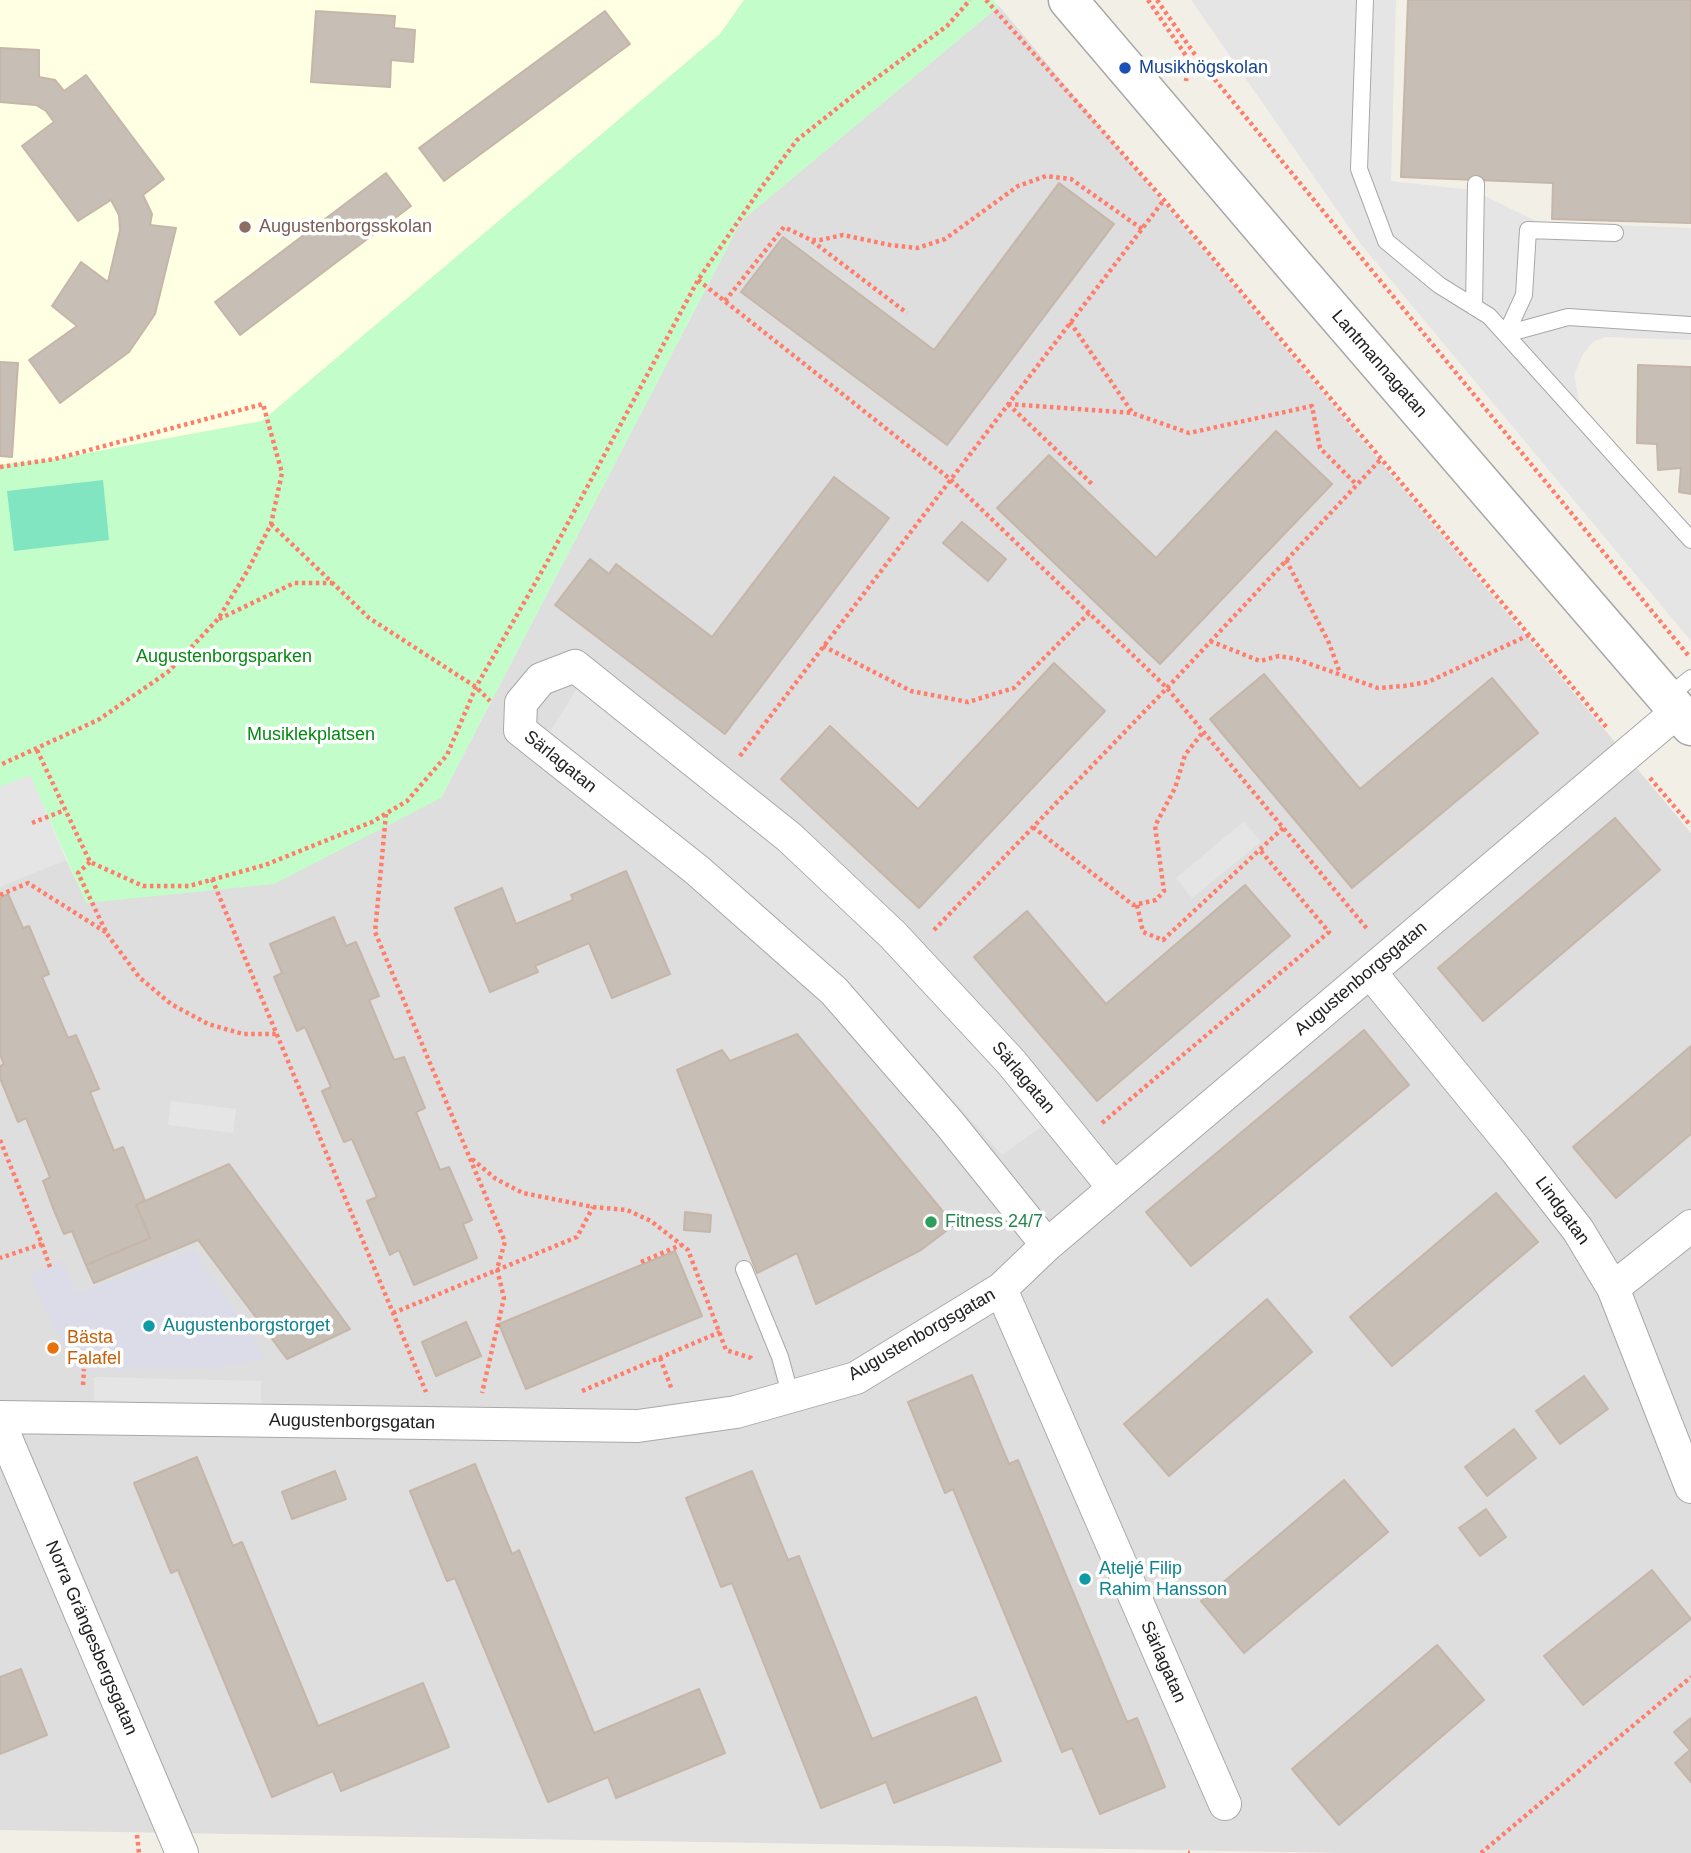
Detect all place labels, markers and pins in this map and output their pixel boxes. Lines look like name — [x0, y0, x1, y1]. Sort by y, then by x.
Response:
place label: Musikhögskolan — [1139, 57, 1268, 79]
marker: Musikhögskolan — [1117, 60, 1133, 76]
place label: Augustenborgsskolan — [259, 216, 432, 238]
marker: Augustenborgsskolan — [237, 219, 253, 235]
place label: Fitness 24/7 — [945, 1211, 1043, 1233]
marker: Fitness 24/7 — [923, 1214, 939, 1230]
place label: Augustenborgstorget — [163, 1315, 330, 1337]
marker: Augustenborgstorget — [141, 1318, 157, 1334]
place label: Bästa Falafel — [67, 1327, 121, 1370]
marker: Bästa Falafel — [45, 1340, 61, 1356]
place label: Ateljé Filip Rahim Hansson — [1099, 1558, 1227, 1600]
marker: Ateljé Filip Rahim Hansson — [1077, 1571, 1093, 1587]

